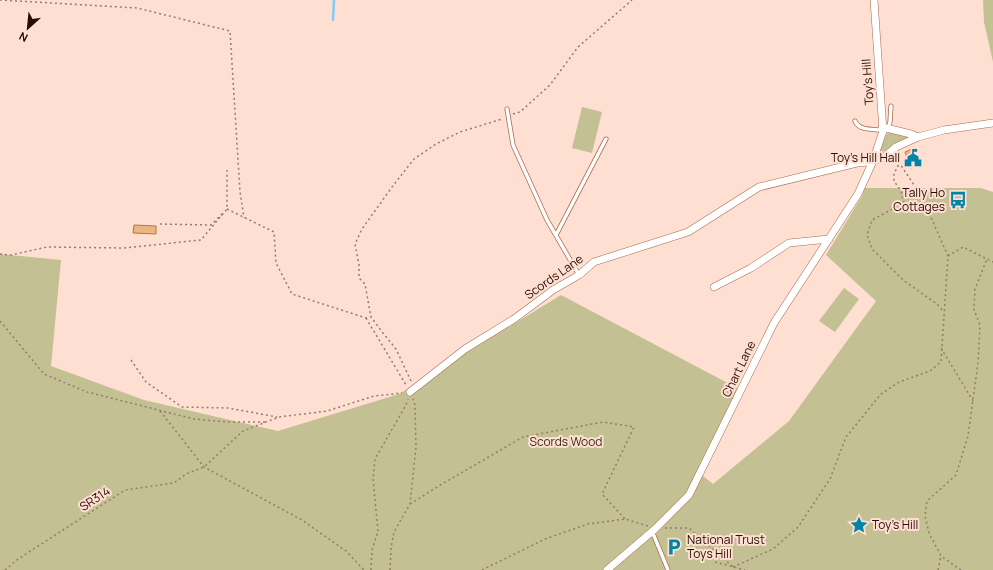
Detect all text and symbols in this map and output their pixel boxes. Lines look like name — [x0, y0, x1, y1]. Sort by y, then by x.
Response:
north arrow — [8, 8, 48, 48]
text: N — [16, 29, 30, 46]
street label: Toy's Hill — [857, 58, 878, 106]
public building icon: Toy's Hill Hall — [903, 148, 923, 168]
place label: Toy's Hill Hall — [831, 149, 900, 166]
place label: Tally Ho Cottages — [893, 184, 945, 215]
bus stop icon: Tally Ho Cottages — [948, 190, 968, 210]
street label: Scords Lane — [521, 250, 586, 303]
street label: Chart Lane — [718, 338, 760, 400]
park label: Scords Wood — [530, 433, 602, 450]
street label: SR314 — [76, 482, 113, 515]
place icon: Toy's Hill — [849, 515, 869, 535]
place label: Toy's Hill — [872, 516, 918, 533]
place label: National Trust Toys Hill — [687, 531, 765, 562]
parking icon: National Trust Toys Hill — [664, 537, 684, 557]

